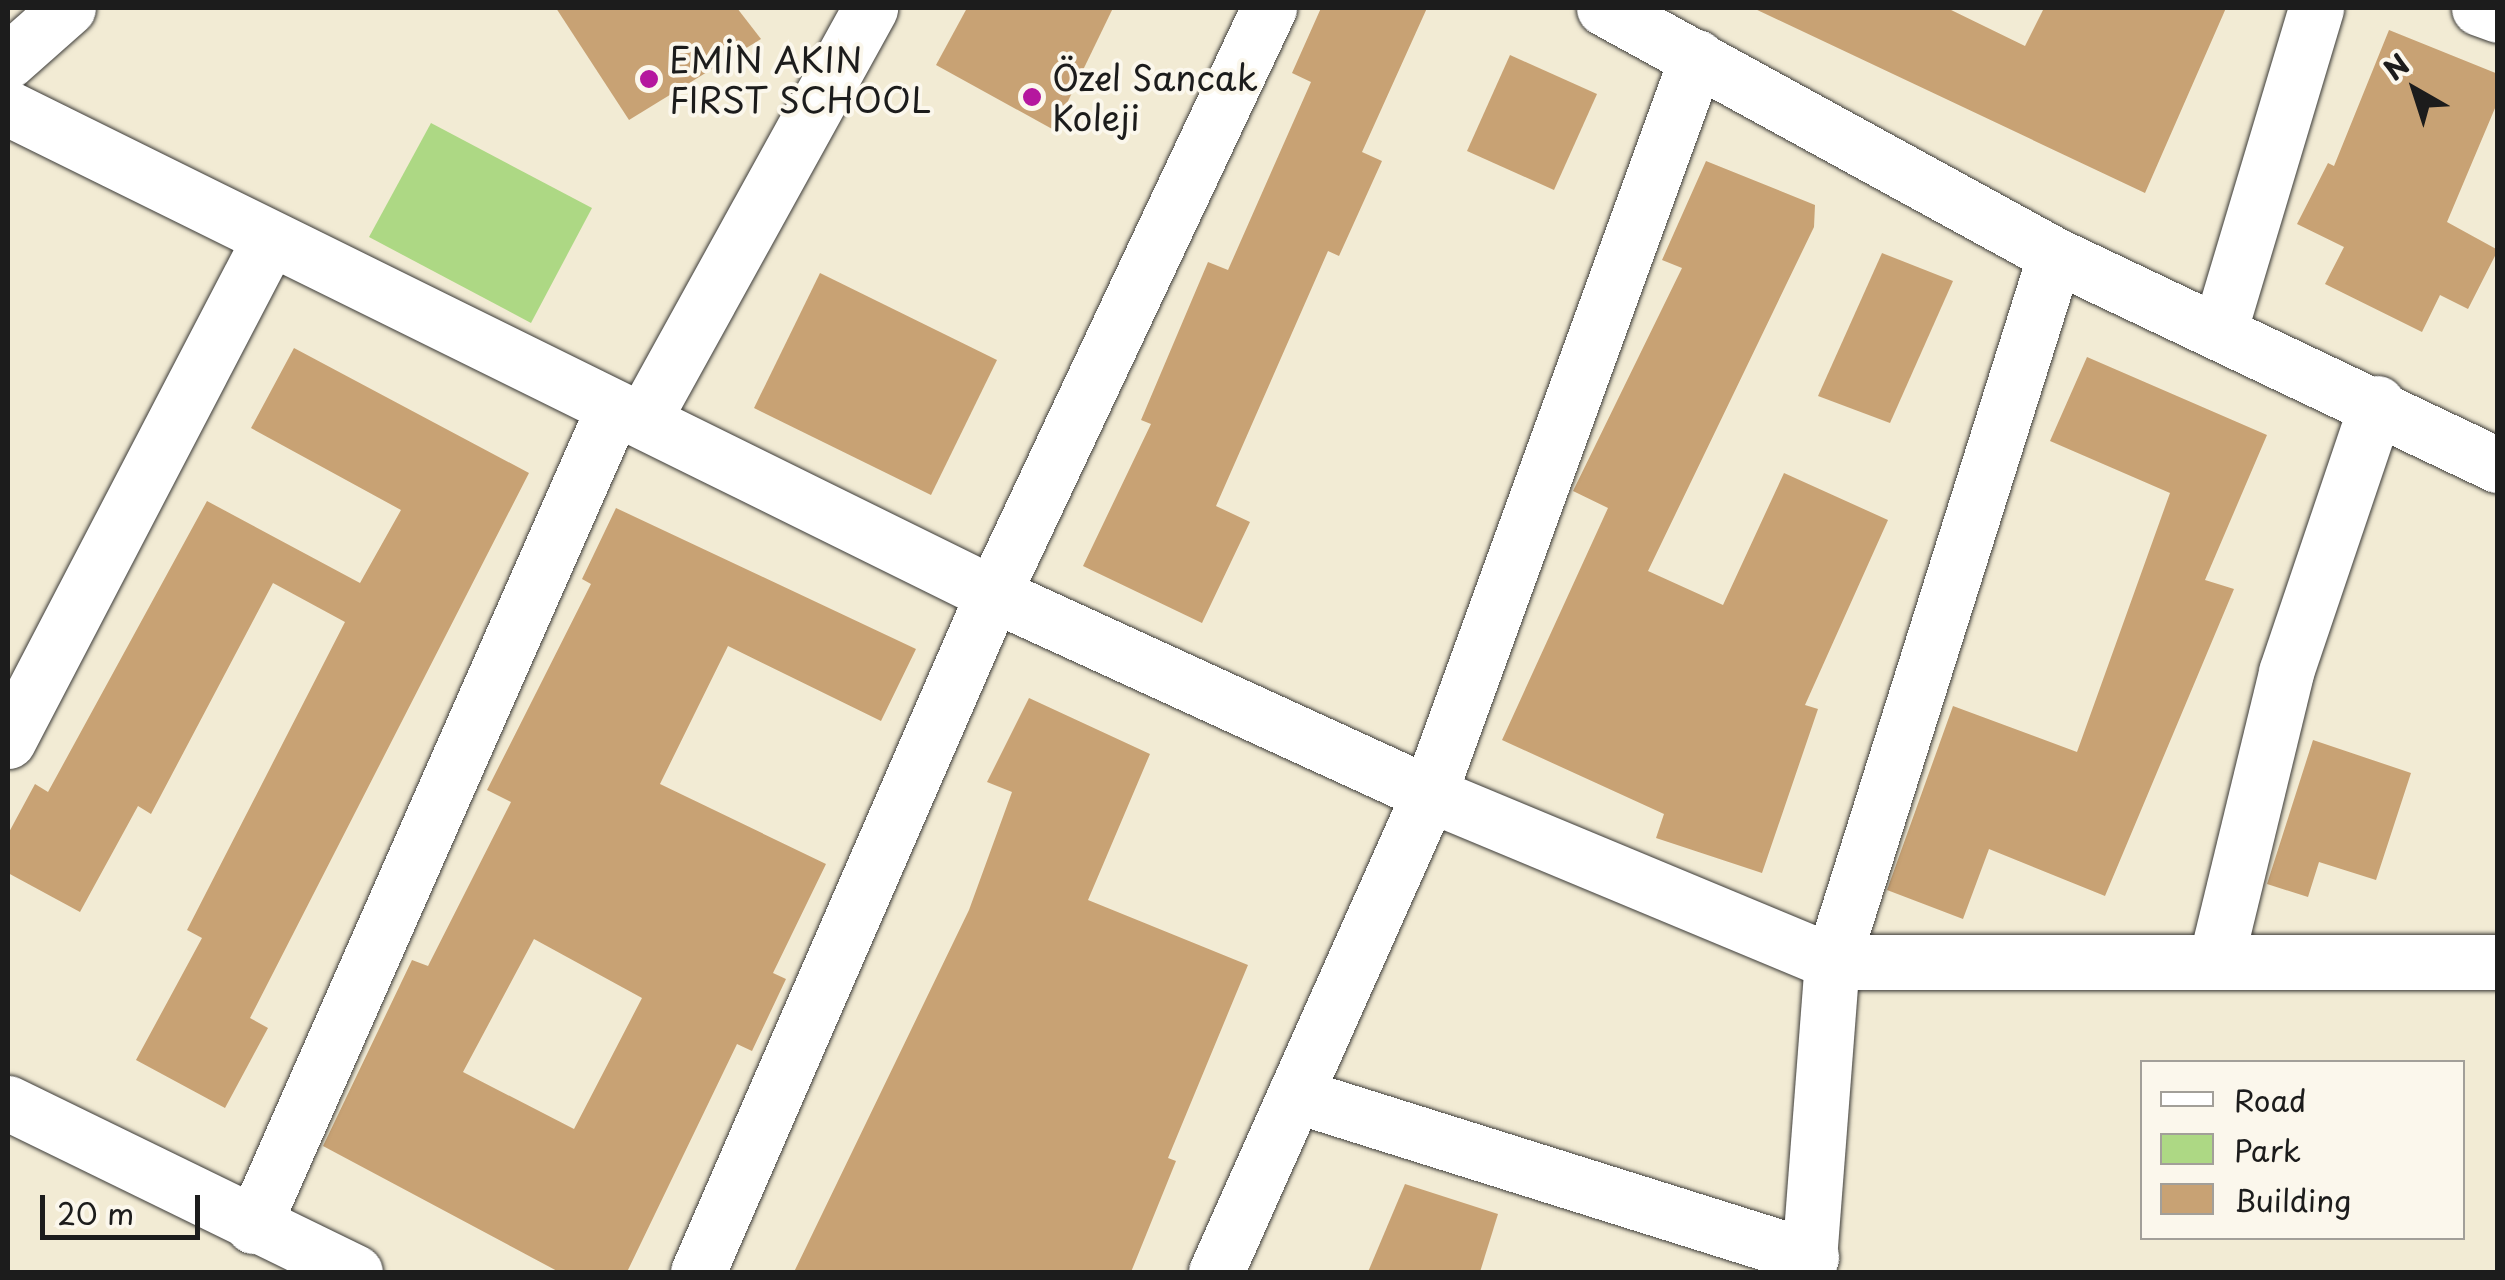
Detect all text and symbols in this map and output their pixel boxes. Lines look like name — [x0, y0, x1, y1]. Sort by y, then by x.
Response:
place label: EMİN AKIN FIRST SCHOOL — [669, 38, 934, 120]
north arrow — [2365, 40, 2465, 140]
text: N — [2374, 43, 2418, 90]
place label: Özel Sancak Koleji — [1052, 56, 1261, 138]
marker: EMİN AKIN FIRST SCHOOL — [638, 68, 660, 90]
marker: Özel Sancak Koleji — [1021, 86, 1043, 108]
legend — [2140, 1060, 2465, 1240]
text: Road — [2234, 1077, 2307, 1122]
text: Park — [2234, 1127, 2301, 1172]
scale bar — [45, 1175, 205, 1237]
text: Building — [2234, 1177, 2351, 1222]
text: 20 m — [57, 1190, 134, 1235]

